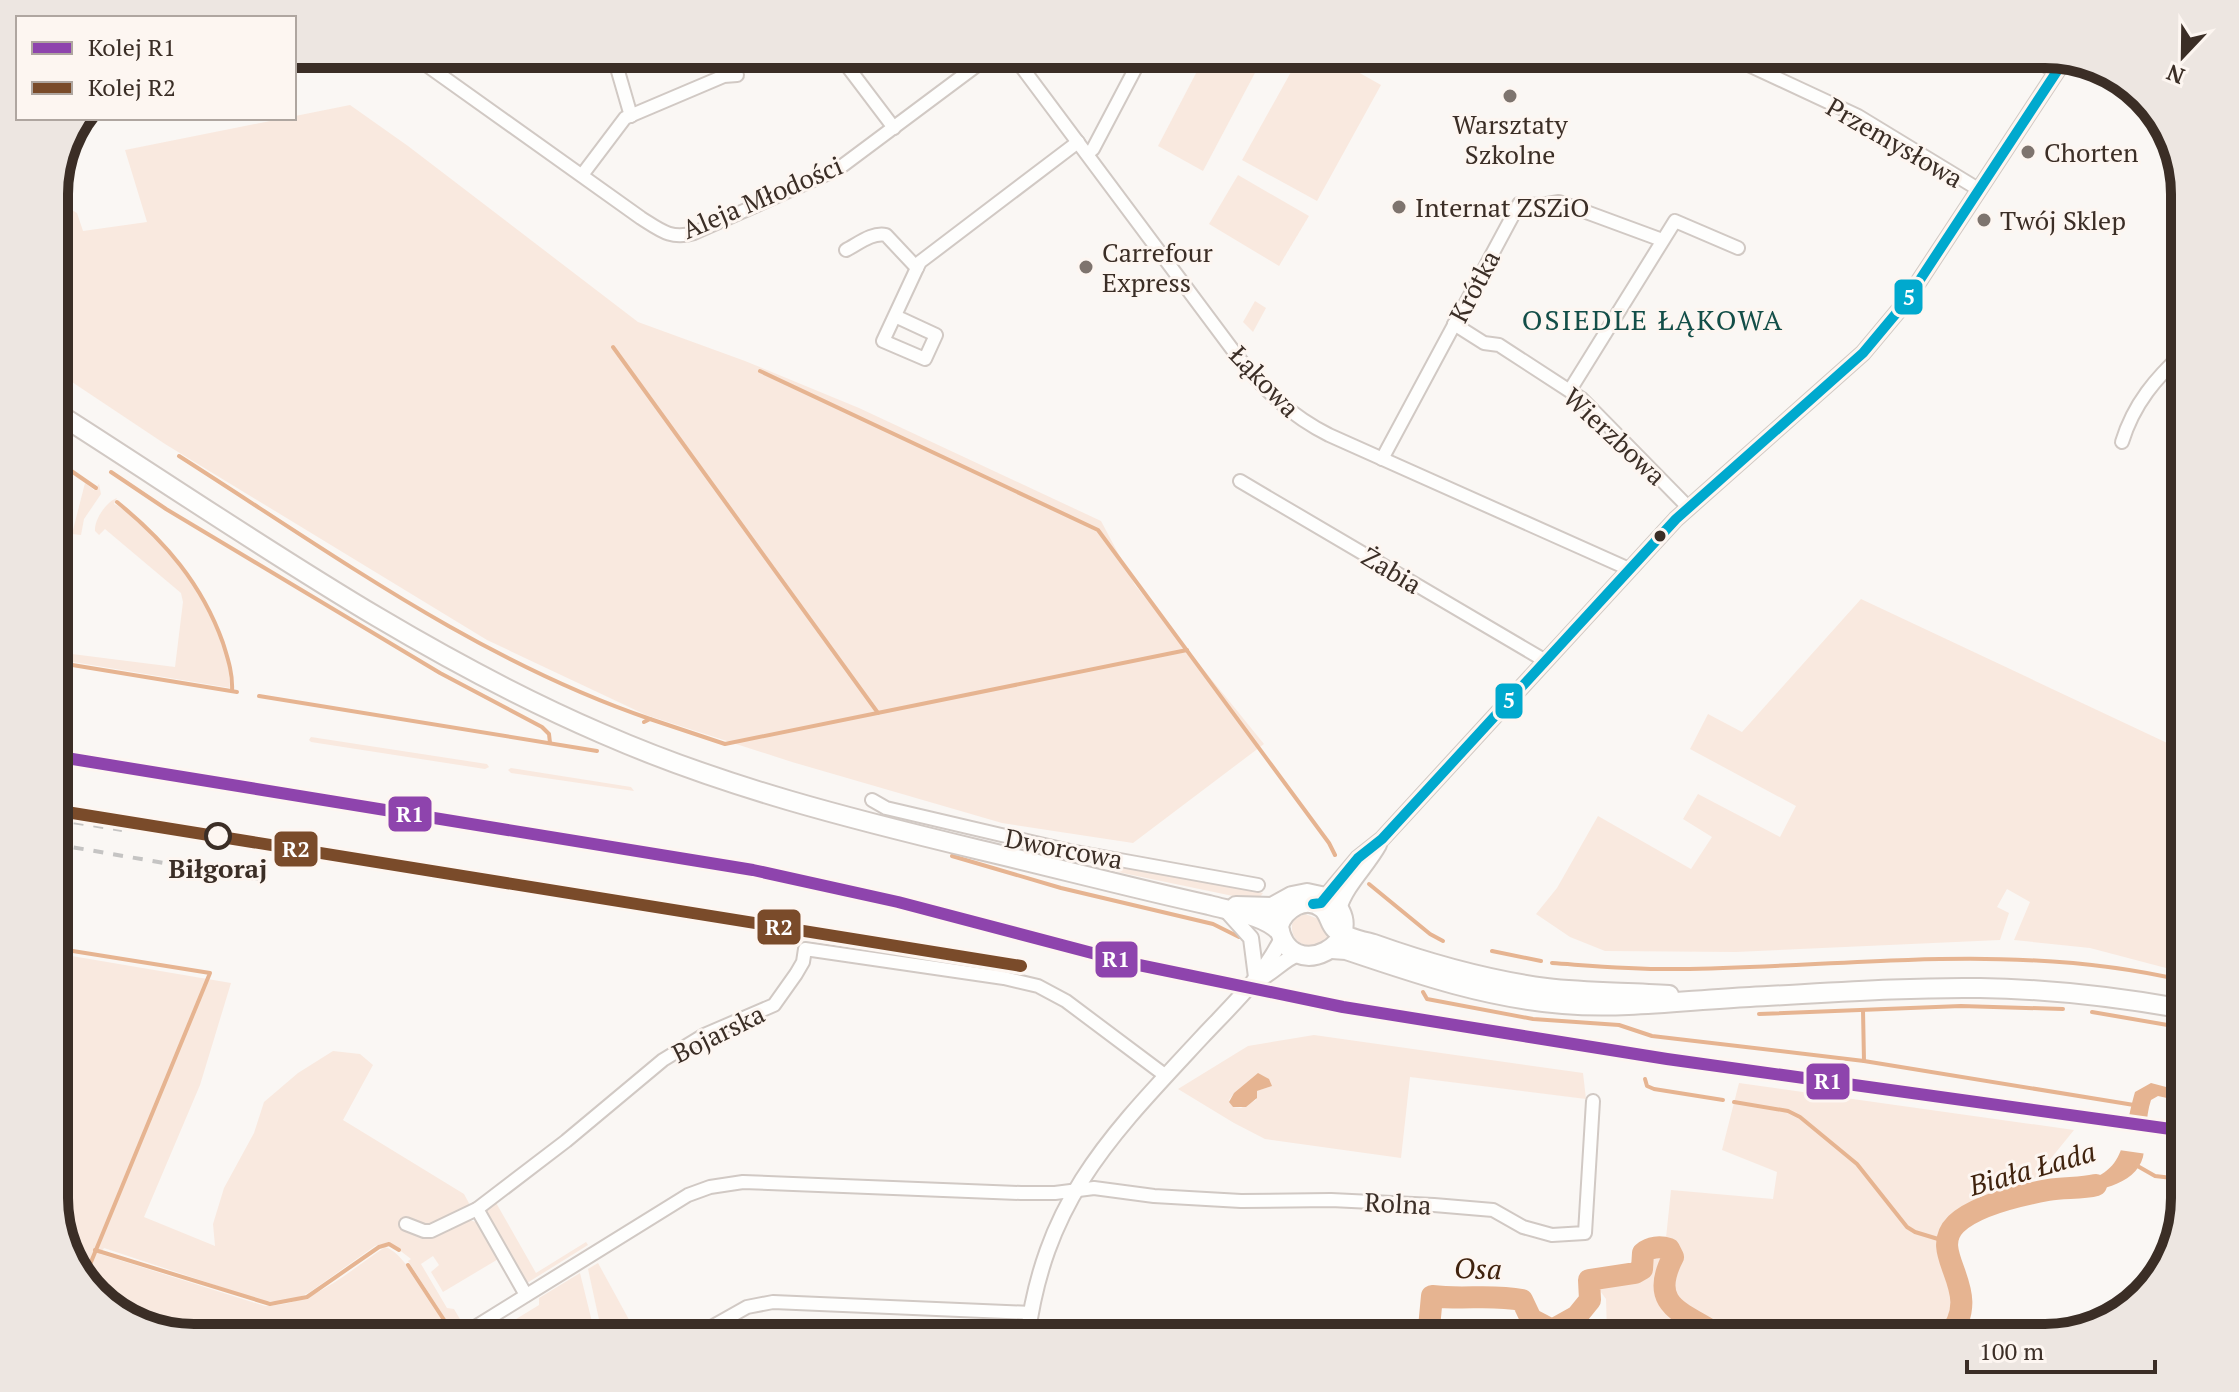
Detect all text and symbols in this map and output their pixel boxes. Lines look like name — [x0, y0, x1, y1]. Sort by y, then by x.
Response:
legend — [16, 16, 296, 120]
north arrow — [2143, 16, 2223, 96]
text: Kolej R1 — [88, 31, 176, 63]
text: N — [2162, 58, 2188, 92]
text: Kolej R2 — [88, 71, 176, 103]
marker: Warsztaty Szkolne — [1501, 87, 1519, 105]
street label: Przemysłowa — [1821, 89, 1969, 195]
place label: Warsztaty Szkolne — [1452, 107, 1568, 171]
place label: Chorten — [2044, 135, 2139, 169]
marker: Chorten — [2019, 143, 2037, 161]
street label: Aleja Młodości — [677, 148, 847, 246]
place label: Internat ZSZiO — [1415, 190, 1590, 224]
marker: Internat ZSZiO — [1390, 198, 1408, 216]
place label: Twój Sklep — [2000, 203, 2126, 237]
marker: Twój Sklep — [1975, 211, 1993, 229]
place label: Carrefour Express — [1102, 235, 1213, 299]
street label: Krótka — [1441, 244, 1507, 328]
marker: Carrefour Express — [1077, 258, 1095, 276]
line badge: 5 — [1893, 278, 1924, 316]
text: 5 — [1903, 282, 1915, 311]
district label: OSIEDLE ŁĄKOWA — [1522, 301, 1784, 338]
street label: Łąkowa — [1223, 338, 1307, 424]
street label: Wierzbowa — [1557, 380, 1673, 492]
unlabelled marker — [1652, 528, 1668, 544]
street label: Żabia — [1356, 539, 1428, 601]
line badge: 5 — [1494, 682, 1524, 720]
text: 5 — [1503, 685, 1515, 714]
line badge: R1 — [387, 795, 433, 833]
text: R1 — [396, 799, 424, 828]
street label: Dworcowa — [1002, 820, 1126, 876]
marker: Biłgoraj — [205, 823, 231, 849]
line badge: R2 — [273, 830, 319, 868]
text: R2 — [282, 834, 310, 863]
place label: Biłgoraj — [169, 851, 267, 885]
line badge: R2 — [756, 908, 802, 946]
text: R2 — [765, 912, 793, 941]
line badge: R1 — [1094, 940, 1139, 979]
text: R1 — [1102, 944, 1130, 973]
street label: Bojarska — [666, 996, 770, 1070]
line badge: R1 — [1805, 1062, 1851, 1101]
text: R1 — [1814, 1066, 1842, 1095]
water label: Biała Łada — [1964, 1132, 2099, 1204]
street label: Rolna — [1364, 1184, 1432, 1222]
water label: Osa — [1454, 1249, 1502, 1287]
scale bar — [1967, 1324, 2155, 1374]
text: 100 m — [1979, 1335, 2044, 1367]

